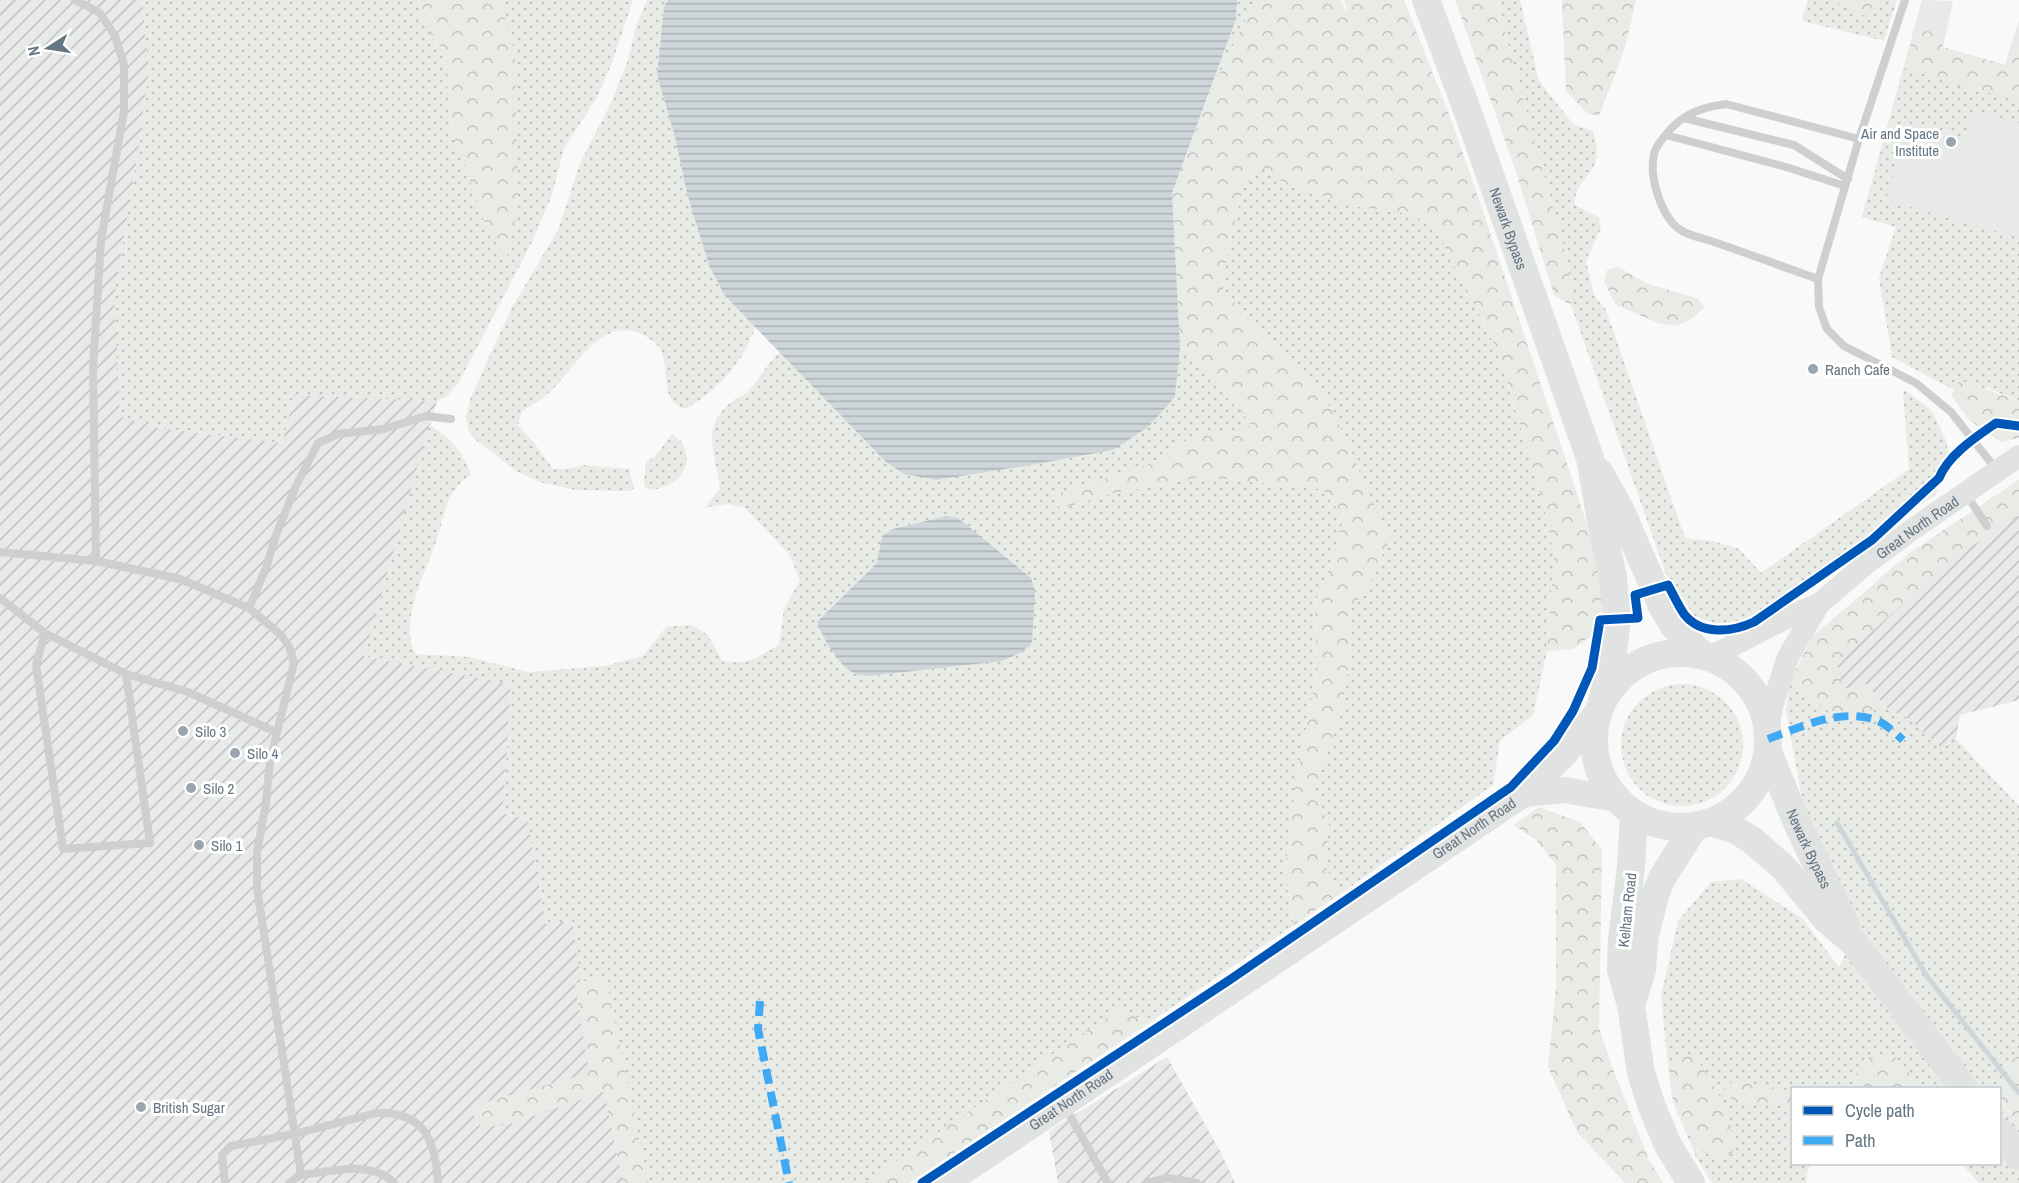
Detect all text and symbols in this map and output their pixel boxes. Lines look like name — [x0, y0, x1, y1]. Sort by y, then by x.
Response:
north arrow — [18, 18, 78, 78]
text: N — [22, 44, 45, 58]
place label: Air and Space Institute — [1860, 123, 1939, 161]
marker: Air and Space Institute — [1944, 135, 1958, 149]
street label: Newark Bypass — [1485, 185, 1533, 272]
place label: Ranch Cafe — [1825, 359, 1890, 380]
marker: Ranch Cafe — [1806, 362, 1820, 376]
street label: Great North Road — [1871, 490, 1963, 564]
place label: Silo 3 — [195, 721, 227, 742]
marker: Silo 3 — [176, 724, 190, 738]
place label: Silo 4 — [247, 743, 279, 764]
marker: Silo 4 — [228, 746, 242, 760]
place label: Silo 2 — [203, 778, 235, 799]
marker: Silo 2 — [184, 781, 198, 795]
street label: Great North Road — [1427, 792, 1520, 864]
street label: Newark Bypass — [1782, 806, 1837, 892]
place label: Silo 1 — [211, 835, 243, 856]
marker: Silo 1 — [192, 838, 206, 852]
street label: Kelham Road — [1613, 872, 1641, 948]
street label: Great North Road — [1024, 1063, 1117, 1135]
legend — [1791, 1087, 2001, 1165]
place label: British Sugar — [153, 1097, 225, 1118]
text: Cycle path — [1845, 1098, 1915, 1123]
marker: British Sugar — [134, 1100, 148, 1114]
text: Path — [1845, 1128, 1875, 1153]

